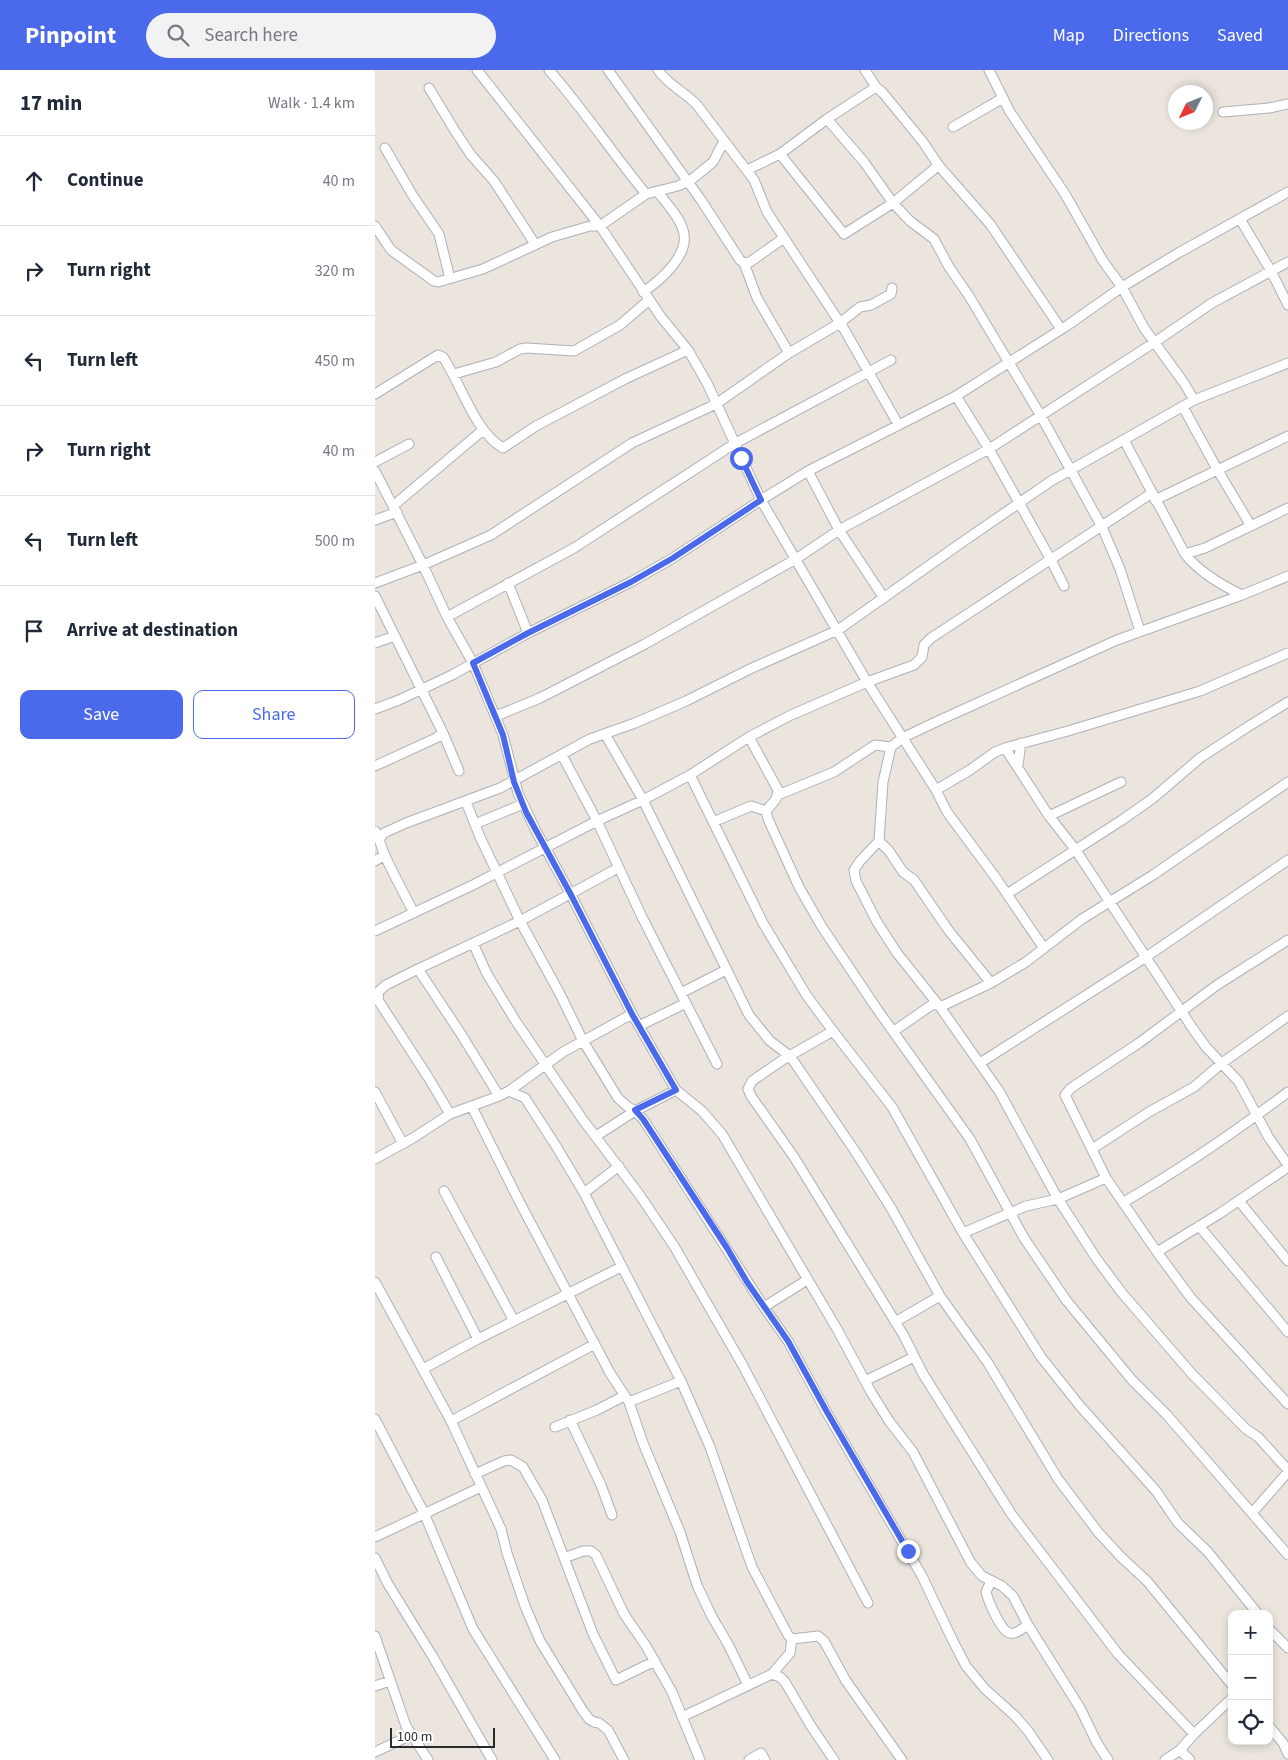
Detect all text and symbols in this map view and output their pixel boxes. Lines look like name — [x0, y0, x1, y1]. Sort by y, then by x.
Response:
search box — [146, 13, 496, 58]
text: Pinpoint — [25, 18, 116, 53]
icon: search — [164, 21, 192, 49]
text: Search here — [204, 22, 298, 49]
text: Map — [1053, 23, 1085, 48]
text: Directions — [1113, 23, 1189, 48]
text: Saved — [1217, 23, 1263, 48]
north arrow — [1168, 85, 1213, 130]
text: 17 min — [20, 88, 82, 118]
text: Walk · 1.4 km — [268, 92, 355, 114]
icon: ahead — [20, 167, 48, 195]
text: Continue — [67, 167, 144, 194]
text: 40 m — [323, 170, 355, 192]
icon: right — [20, 257, 48, 285]
text: Turn right — [67, 257, 151, 284]
text: 320 m — [315, 260, 355, 282]
icon: left — [20, 347, 48, 375]
text: Turn left — [67, 347, 138, 374]
text: 450 m — [315, 350, 355, 372]
icon: right — [20, 437, 48, 465]
text: Turn right — [67, 437, 151, 464]
text: 40 m — [323, 440, 355, 462]
route start — [730, 447, 753, 470]
icon: left — [20, 527, 48, 555]
text: Turn left — [67, 527, 138, 554]
text: 500 m — [315, 530, 355, 552]
icon: arrive — [20, 617, 48, 645]
text: Arrive at destination — [67, 617, 238, 644]
button: Save — [20, 690, 183, 739]
button: Share — [193, 690, 355, 739]
route end — [897, 1540, 920, 1563]
map controls — [1228, 1610, 1273, 1745]
button: + — [1228, 1610, 1273, 1655]
button: − — [1228, 1655, 1273, 1700]
button: locate — [1228, 1700, 1273, 1745]
scale bar — [390, 1725, 495, 1748]
text: 100 m — [397, 1727, 432, 1747]

